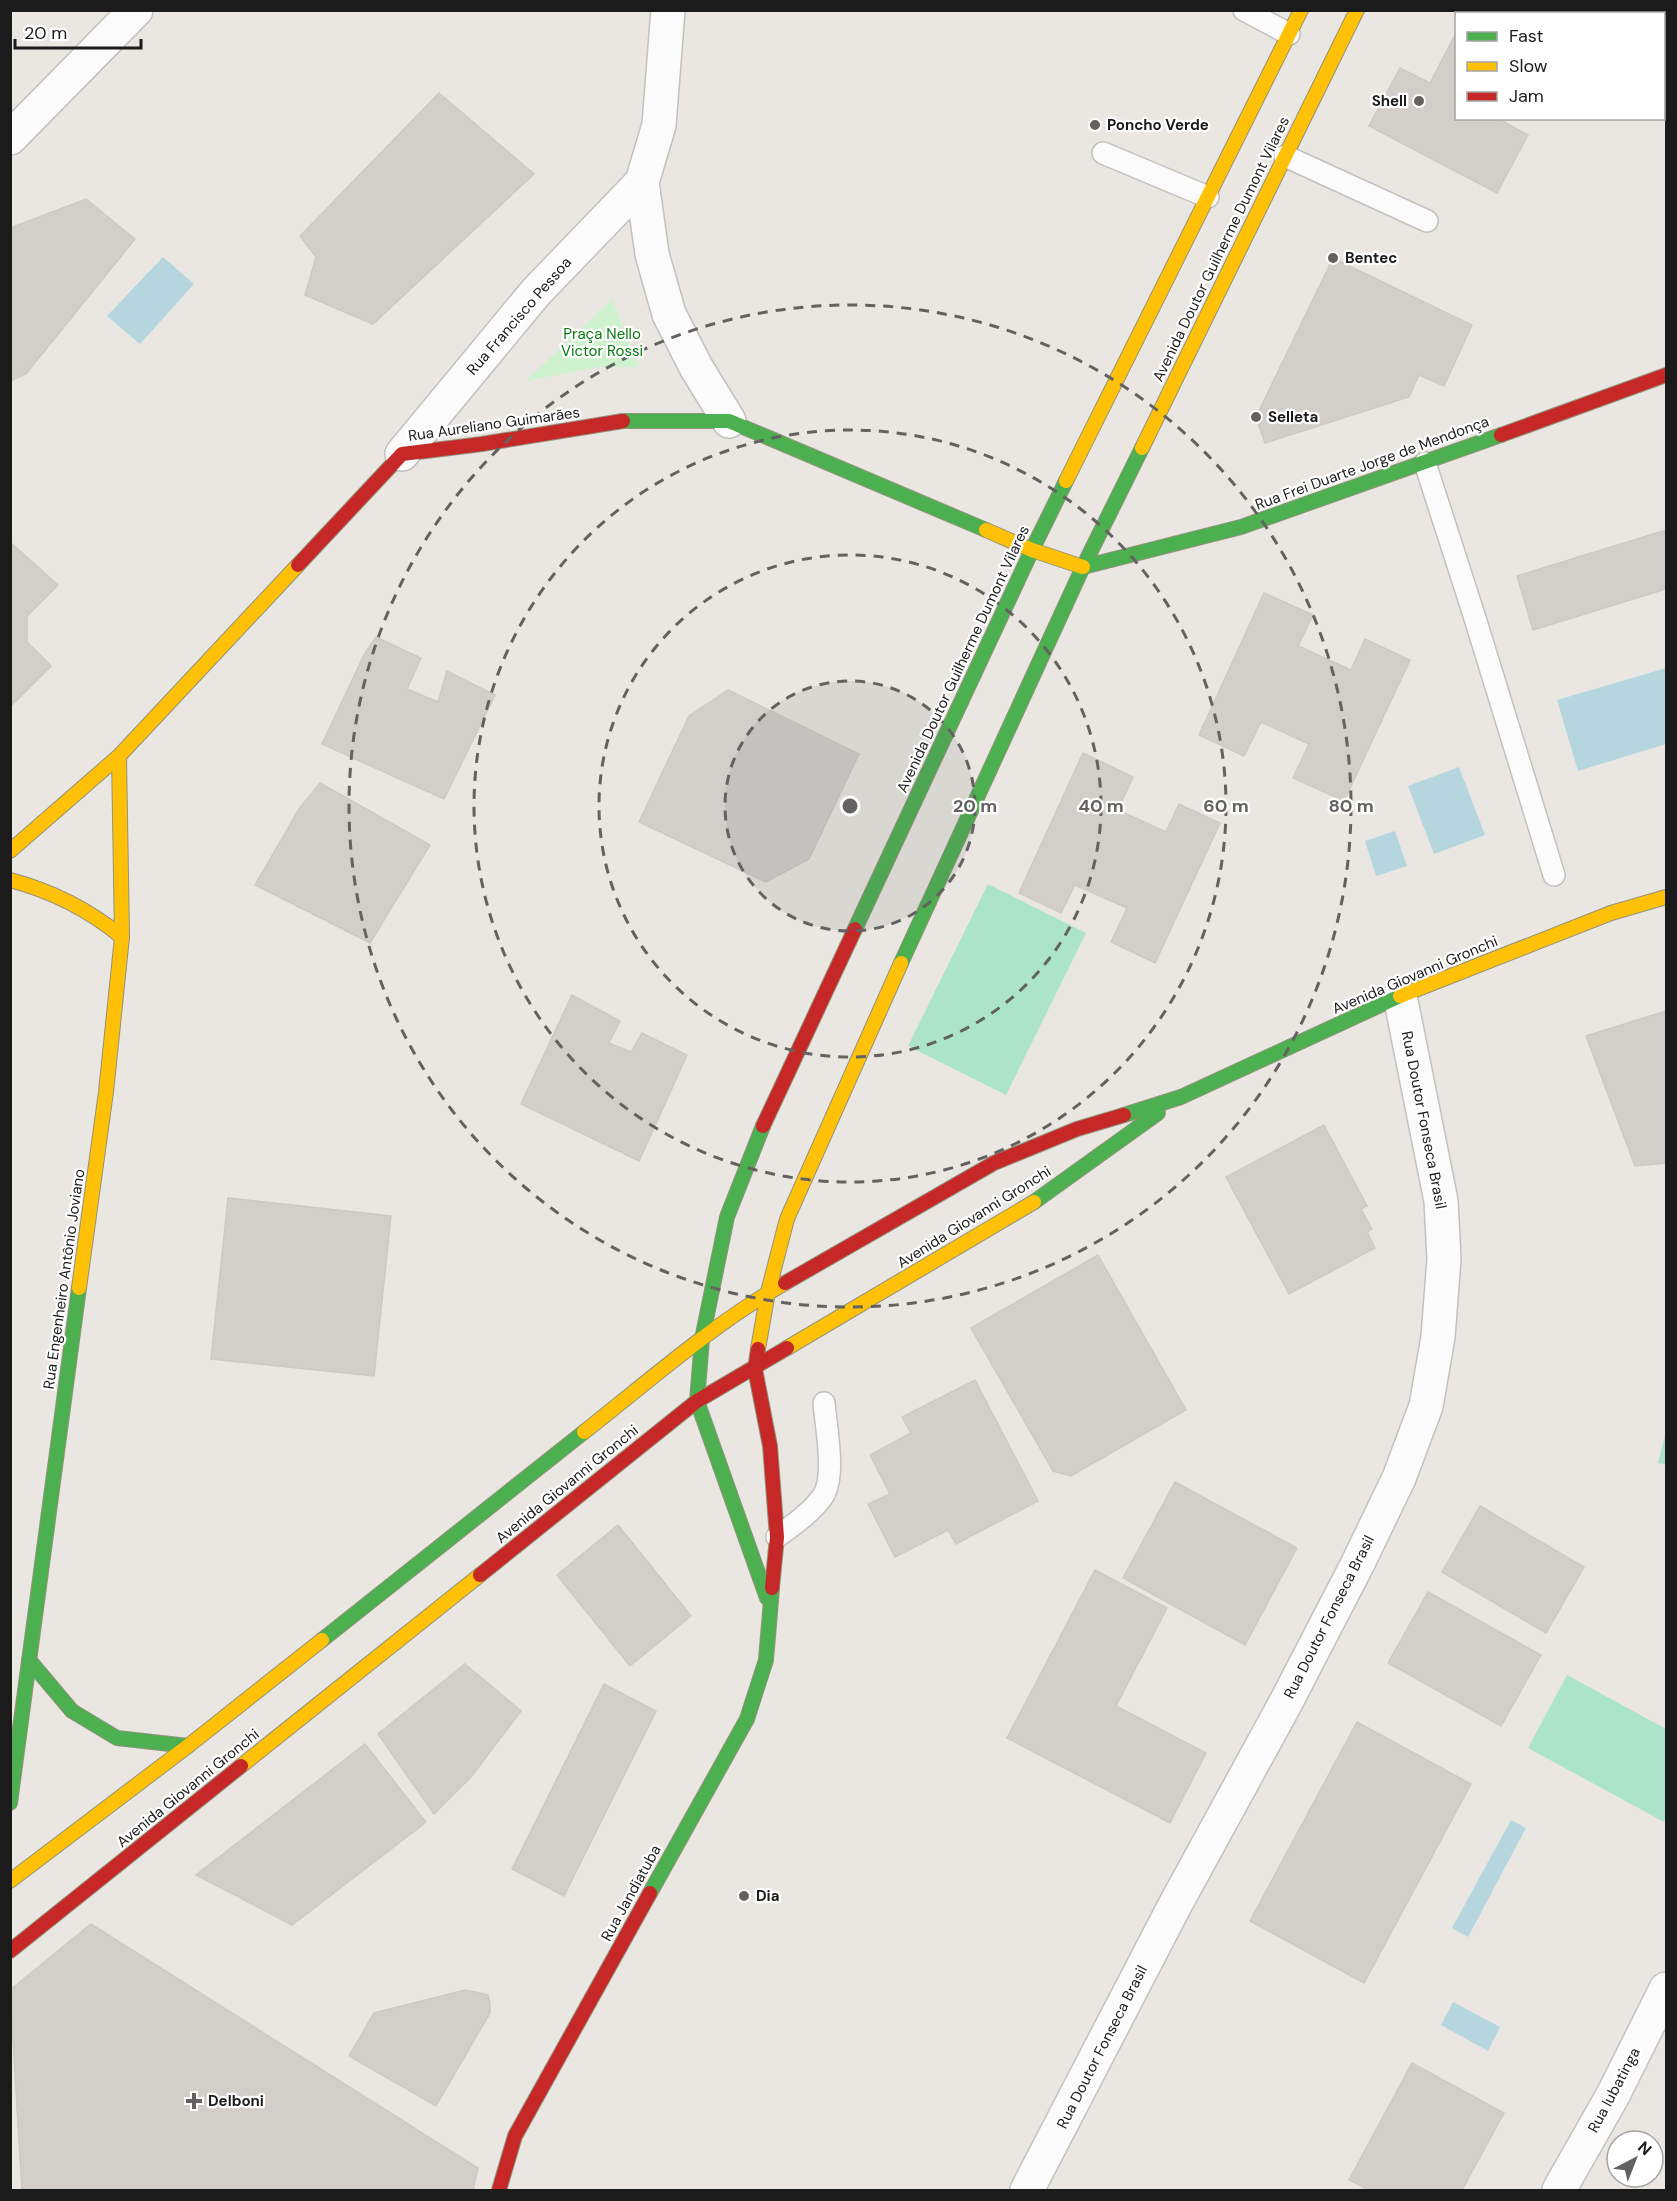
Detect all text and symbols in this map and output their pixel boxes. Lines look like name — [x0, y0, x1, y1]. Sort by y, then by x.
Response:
scale bar — [15, 12, 141, 50]
legend — [1455, 12, 1665, 120]
text: 20 m — [24, 21, 67, 45]
text: Fast — [1509, 24, 1544, 48]
text: Slow — [1509, 54, 1548, 78]
text: Jam — [1509, 84, 1544, 108]
place label: Shell — [1372, 91, 1407, 111]
marker: Shell — [1412, 94, 1426, 108]
street label: Avenida Doutor Guilherme Dumont Vilares — [1148, 113, 1294, 385]
place label: Poncho Verde — [1107, 115, 1209, 135]
marker: Poncho Verde — [1088, 118, 1102, 132]
place label: Bentec — [1345, 248, 1397, 268]
marker: Bentec — [1326, 251, 1340, 265]
street label: Rua Francisco Pessoa — [462, 253, 576, 379]
park label: Praça Nello Victor Rossi — [561, 324, 643, 361]
street label: Rua Aureliano Guimarães — [407, 402, 581, 446]
place label: Selleta — [1268, 407, 1318, 427]
marker: Selleta — [1249, 410, 1263, 424]
street label: Rua Frei Duarte Jorge de Mendonça — [1252, 411, 1492, 515]
street label: Avenida Doutor Guilherme Dumont Vilares — [892, 522, 1034, 796]
text: 20 m — [953, 794, 997, 818]
text: 40 m — [1078, 794, 1124, 818]
text: 60 m — [1203, 794, 1249, 818]
text: 80 m — [1328, 794, 1374, 818]
centre of rings — [840, 796, 860, 816]
street label: Avenida Giovanni Gronchi — [1329, 931, 1501, 1019]
street label: Rua Doutor Fonseca Brasil — [1397, 1029, 1451, 1211]
street label: Avenida Giovanni Gronchi — [893, 1161, 1055, 1273]
street label: Rua Engenheiro Antônio Joviano — [39, 1167, 89, 1390]
street label: Avenida Giovanni Gronchi — [492, 1420, 642, 1548]
street label: Rua Doutor Fonseca Brasil — [1279, 1532, 1379, 1702]
street label: Avenida Giovanni Gronchi — [113, 1724, 263, 1852]
street label: Rua Jandiatuba — [596, 1841, 666, 1945]
place label: Dia — [756, 1886, 780, 1906]
marker: Dia — [737, 1889, 751, 1903]
street label: Rua Doutor Fonseca Brasil — [1052, 1962, 1152, 2132]
street label: Rua Iubatinga — [1583, 2044, 1645, 2136]
place label: Delboni — [208, 2091, 264, 2111]
marker: Delboni — [185, 2092, 203, 2110]
north arrow — [1605, 2129, 1665, 2189]
text: N — [1633, 2137, 1656, 2160]

